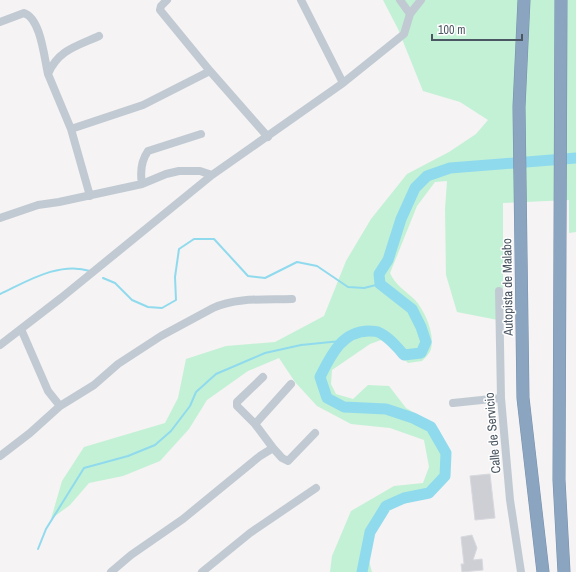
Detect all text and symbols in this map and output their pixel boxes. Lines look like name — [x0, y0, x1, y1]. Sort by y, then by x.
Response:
scale bar — [432, 16, 522, 42]
text: 100 m — [438, 22, 465, 38]
street label: Autopista de Malabo — [498, 238, 517, 337]
street label: Calle de Servicio — [480, 392, 505, 474]

